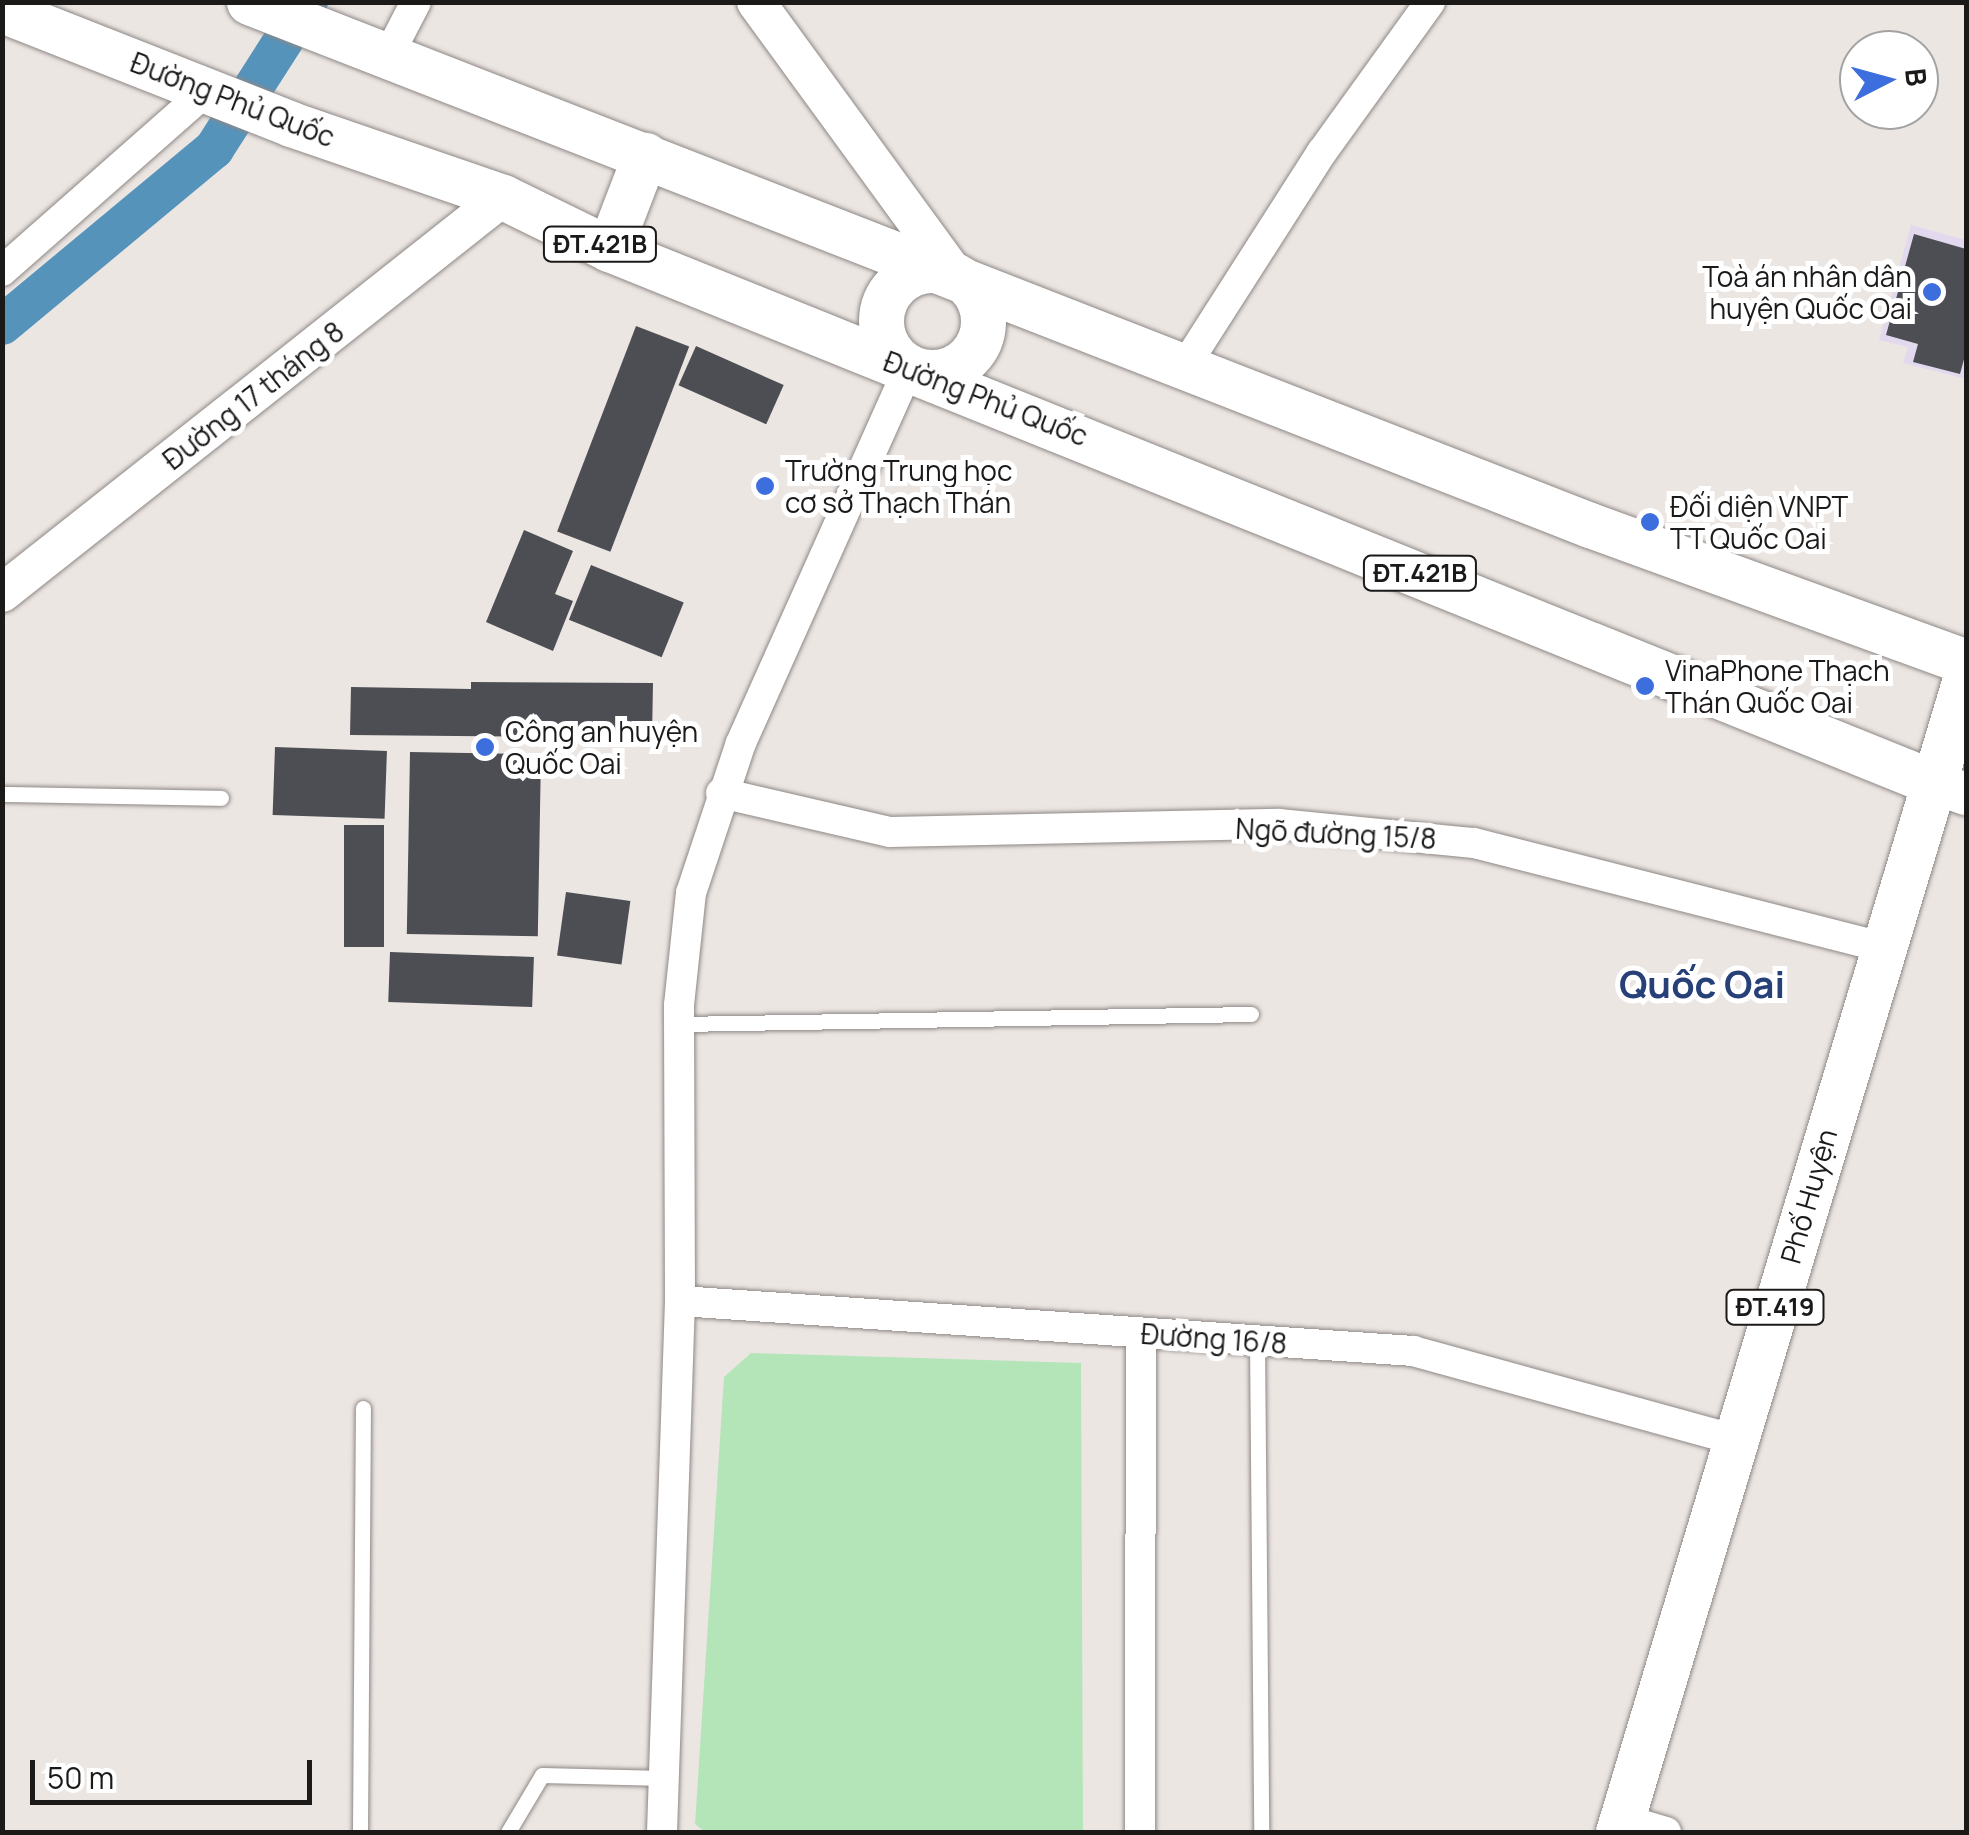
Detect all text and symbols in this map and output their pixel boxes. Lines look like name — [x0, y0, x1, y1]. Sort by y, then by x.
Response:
north arrow — [1839, 30, 1939, 130]
street label: Đường Phủ Quốc — [126, 45, 340, 153]
text: B — [1897, 66, 1937, 88]
road number: ĐT.421B — [542, 224, 658, 264]
place label: Toà án nhân dân huyện Quốc Oai — [1702, 259, 1912, 325]
marker: Toà án nhân dân huyện Quốc Oai — [1921, 281, 1943, 303]
street label: Đường 17 tháng 8 — [156, 314, 350, 476]
street label: Đường Phủ Quốc — [879, 344, 1093, 452]
place label: Trường Trung học cơ sở Thạch Thán — [785, 453, 1012, 519]
marker: Trường Trung học cơ sở Thạch Thán — [754, 475, 776, 497]
place label: Đối diện VNPT TT Quốc Oai — [1670, 489, 1848, 555]
marker: Đối diện VNPT TT Quốc Oai — [1639, 511, 1661, 533]
road number: ĐT.421B — [1362, 553, 1478, 593]
place label: VinaPhone Thạch Thán Quốc Oai — [1665, 653, 1890, 719]
marker: VinaPhone Thạch Thán Quốc Oai — [1634, 675, 1656, 697]
place label: Công an huyện Quốc Oai — [505, 714, 698, 780]
marker: Công an huyện Quốc Oai — [474, 736, 496, 758]
street label: Ngõ đường 15/8 — [1235, 811, 1437, 855]
district label: Quốc Oai — [1619, 961, 1785, 1007]
street label: Phố Huyện — [1773, 1125, 1843, 1267]
road number: ĐT.419 — [1725, 1287, 1825, 1327]
street label: Đường 16/8 — [1140, 1316, 1288, 1360]
scale bar — [35, 1740, 318, 1802]
text: 50 m — [47, 1757, 114, 1798]

